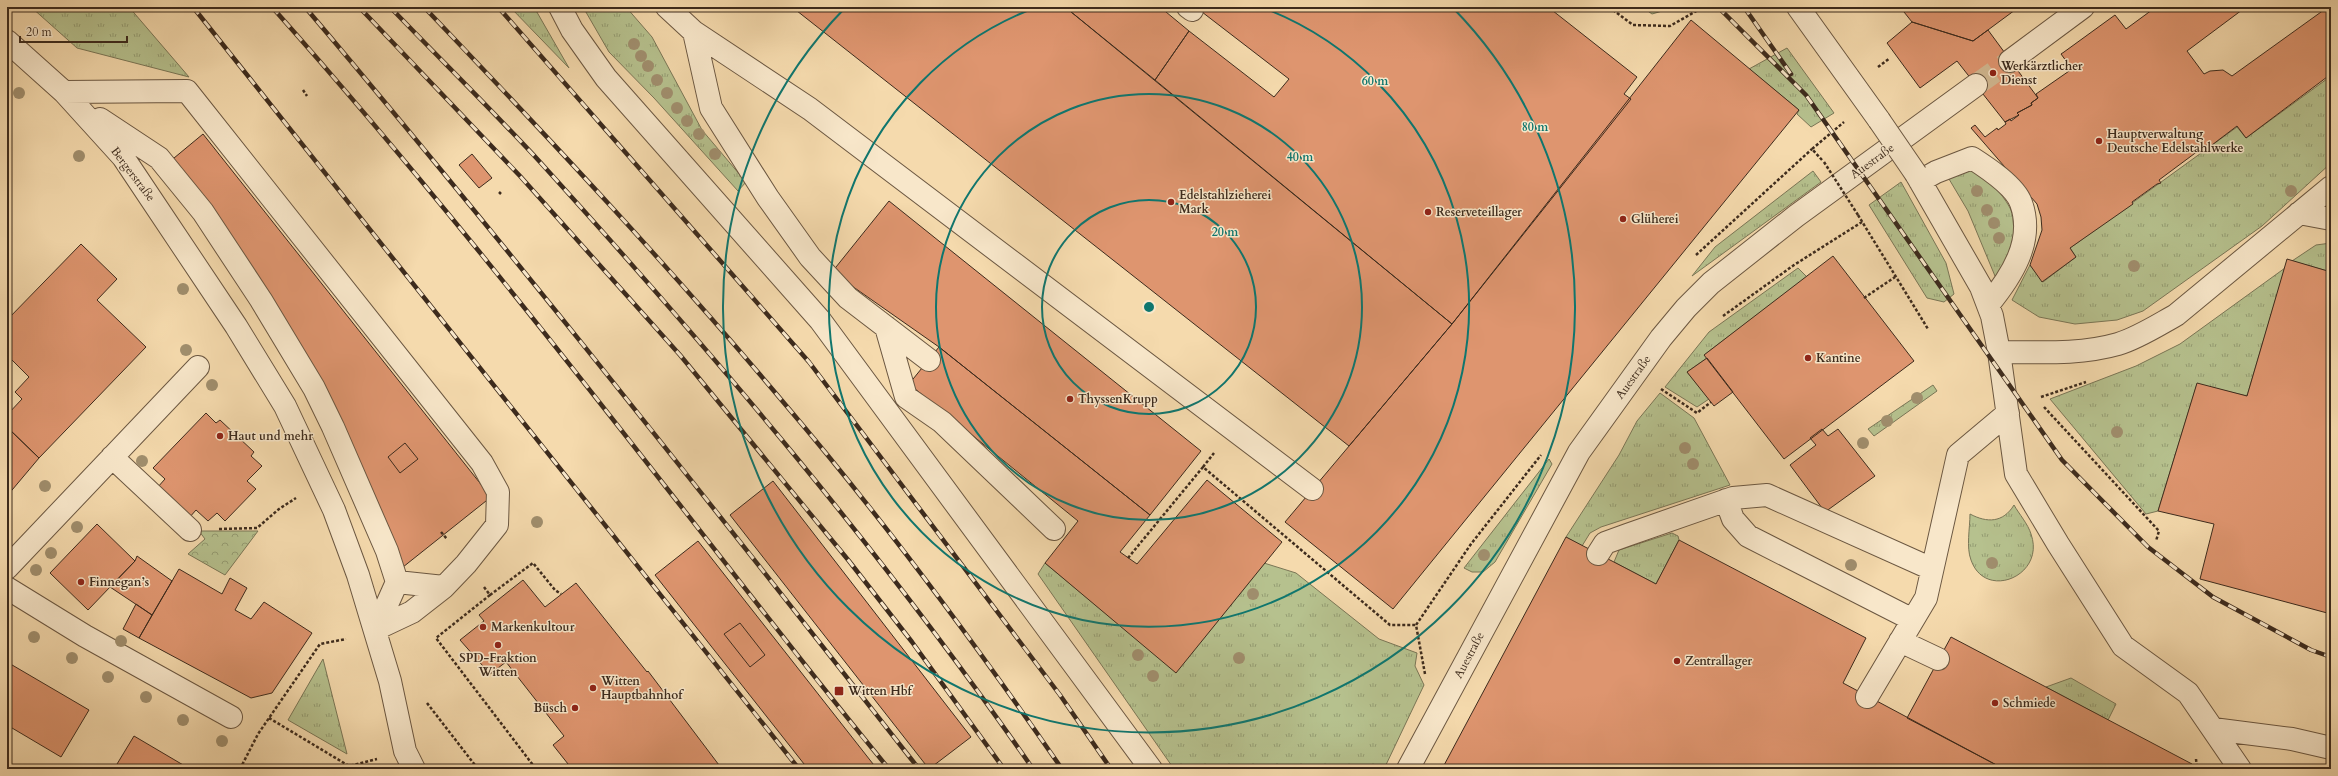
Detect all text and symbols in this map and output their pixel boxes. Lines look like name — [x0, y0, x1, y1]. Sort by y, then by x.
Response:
scale bar — [20, 18, 127, 44]
text: 20 m — [26, 24, 53, 40]
place label: Werkärztlicher Dienst — [2000, 58, 2083, 88]
marker: Werkärztlicher Dienst — [1988, 68, 1998, 78]
text: 60 m — [1362, 73, 1389, 89]
text: 80 m — [1522, 119, 1549, 135]
place label: Hauptverwaltung Deutsche Edelstahlwerke — [2107, 126, 2244, 156]
marker: Hauptverwaltung Deutsche Edelstahlwerke — [2094, 136, 2104, 146]
street label: Auestraße — [1847, 140, 1897, 182]
street label: Bergerstraße — [107, 143, 159, 205]
text: 40 m — [1287, 149, 1314, 165]
place label: Edelstahlzieherei Mark — [1179, 187, 1272, 217]
marker: Edelstahlzieherei Mark — [1166, 197, 1176, 207]
place label: Reserveteillager — [1436, 204, 1522, 220]
marker: Reserveteillager — [1423, 207, 1433, 217]
place label: Glüherei — [1631, 211, 1679, 227]
marker: Glüherei — [1618, 214, 1628, 224]
text: 20 m — [1212, 224, 1239, 240]
centre of rings — [1142, 300, 1156, 314]
place label: Kantine — [1816, 350, 1861, 366]
street label: Auestraße — [1612, 352, 1654, 402]
marker: Kantine — [1803, 353, 1813, 363]
place label: ThyssenKrupp — [1078, 391, 1158, 407]
marker: ThyssenKrupp — [1065, 394, 1075, 404]
place label: Haut und mehr — [228, 428, 313, 444]
marker: Haut und mehr — [215, 431, 225, 441]
place label: Finnegan’s — [89, 574, 149, 590]
marker: Finnegan’s — [76, 577, 86, 587]
place label: Markenkultour — [491, 619, 575, 635]
marker: Markenkultour — [478, 622, 488, 632]
street label: Auestraße — [1450, 629, 1488, 681]
marker: SPD-Fraktion Witten — [493, 640, 503, 650]
place label: SPD-Fraktion Witten — [459, 650, 537, 680]
place label: Zentrallager — [1685, 653, 1752, 669]
marker: Zentrallager — [1672, 656, 1682, 666]
place label: Witten Hauptbahnhof — [600, 673, 684, 703]
marker: Witten Hauptbahnhof — [588, 683, 598, 693]
place label: Witten Hbf — [847, 683, 914, 699]
marker: Witten Hbf — [833, 685, 845, 697]
place label: Schmiede — [2003, 695, 2056, 711]
marker: Schmiede — [1990, 698, 2000, 708]
place label: Büsch — [534, 700, 568, 716]
marker: Büsch — [570, 703, 580, 713]

